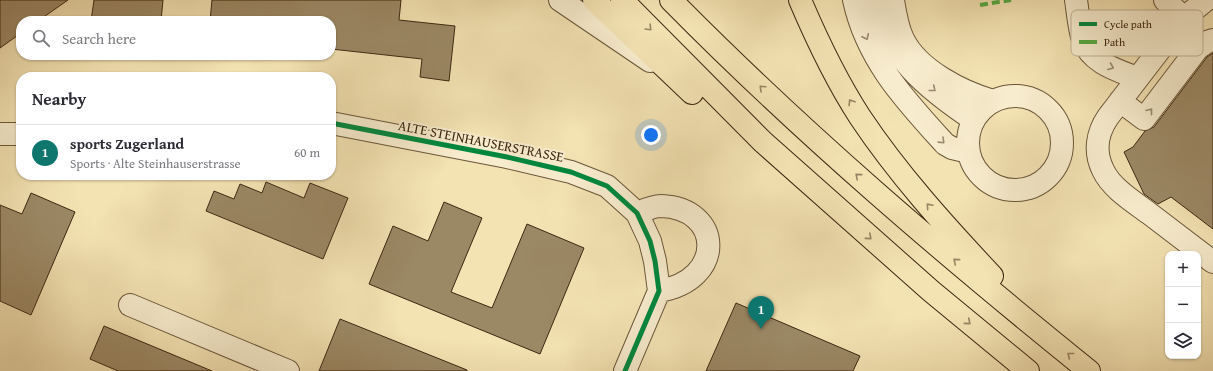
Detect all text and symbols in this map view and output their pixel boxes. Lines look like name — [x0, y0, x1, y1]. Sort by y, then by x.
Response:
legend — [1071, 10, 1203, 56]
search box — [16, 16, 336, 60]
text: Cycle path — [1104, 16, 1153, 32]
one-way arrow — [644, 23, 652, 31]
icon: search — [30, 27, 52, 49]
text: Search here — [62, 28, 136, 49]
one-way arrow — [861, 33, 869, 40]
text: Path — [1104, 34, 1126, 50]
one-way arrow — [1108, 63, 1115, 71]
one-way arrow — [759, 85, 767, 92]
one-way arrow — [928, 85, 935, 92]
text: Nearby — [32, 86, 86, 111]
one-way arrow — [848, 99, 856, 106]
one-way arrow — [1145, 109, 1152, 116]
street label: ALTE STEINHAUSERSTRASSE — [397, 115, 565, 167]
your location — [641, 125, 661, 145]
text: sports Zugerland — [70, 133, 184, 154]
one-way arrow — [937, 136, 945, 144]
text: 1 — [42, 143, 48, 162]
text: 60 m — [294, 143, 320, 162]
text: Sports · Alte Steinhauserstrasse — [70, 154, 241, 173]
one-way arrow — [855, 173, 863, 180]
one-way arrow — [926, 203, 933, 211]
one-way arrow — [864, 233, 872, 240]
map controls — [1165, 251, 1201, 359]
button: + — [1165, 251, 1201, 287]
one-way arrow — [953, 259, 960, 266]
button: − — [1165, 287, 1201, 323]
pin: 1 — [748, 296, 774, 329]
one-way arrow — [963, 317, 970, 324]
button: layers — [1165, 323, 1201, 359]
one-way arrow — [1067, 353, 1074, 360]

